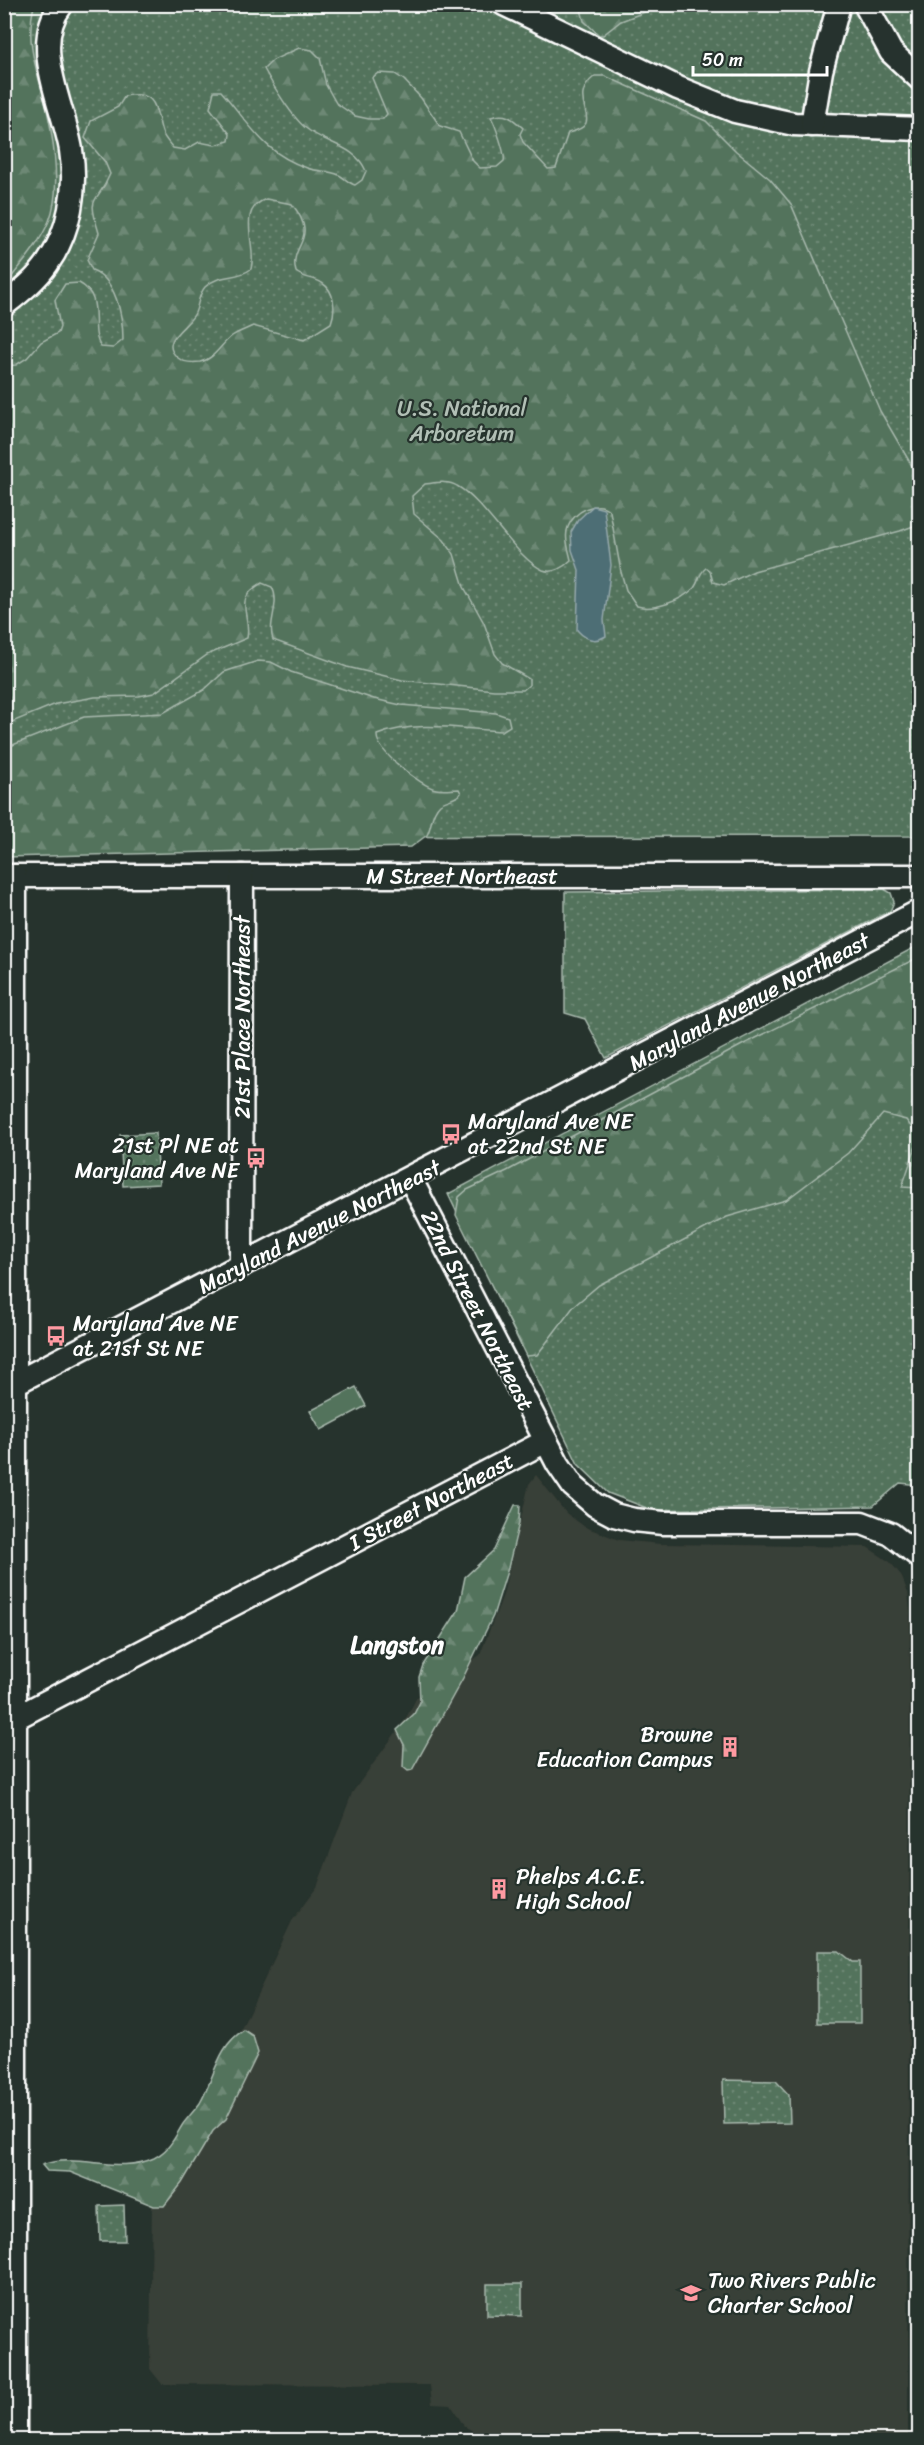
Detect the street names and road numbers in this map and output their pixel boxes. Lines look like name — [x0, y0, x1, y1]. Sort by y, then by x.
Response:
street label: M Street Northeast — [366, 857, 558, 896]
street label: 21st Place Northeast — [223, 914, 262, 1119]
street label: Maryland Avenue Northeast — [621, 921, 878, 1082]
street label: Maryland Avenue Northeast — [191, 1148, 449, 1305]
street label: 22nd Street Northeast — [410, 1203, 545, 1418]
street label: I Street Northeast — [341, 1441, 521, 1562]

